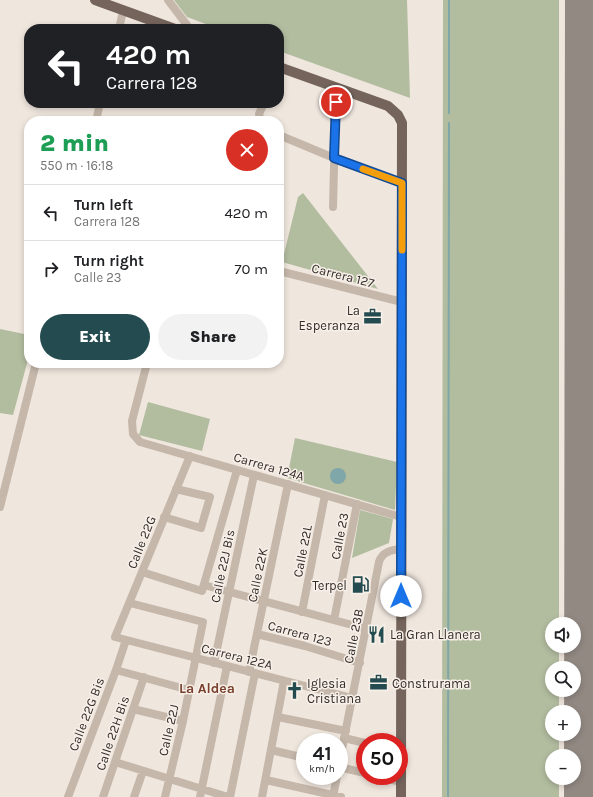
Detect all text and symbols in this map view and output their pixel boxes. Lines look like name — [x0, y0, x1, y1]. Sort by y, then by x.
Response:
text: 420 m — [106, 38, 191, 71]
icon: left — [40, 40, 92, 92]
text: Carrera 128 — [106, 72, 197, 94]
pin — [319, 85, 353, 119]
icon: arrive — [325, 91, 347, 113]
text: 2 min — [40, 129, 109, 157]
button: close — [226, 129, 268, 171]
text: 550 m · 16:18 — [40, 158, 113, 173]
text: Turn left — [74, 196, 133, 214]
icon: left — [40, 202, 62, 224]
text: 420 m — [224, 204, 268, 222]
text: Carrera 128 — [74, 214, 140, 229]
text: Turn right — [74, 252, 144, 270]
icon: right — [40, 258, 62, 280]
text: 70 m — [234, 260, 268, 278]
street label: Carrera 127 — [310, 260, 376, 291]
text: Calle 23 — [74, 270, 121, 285]
place label: La Esperanza — [299, 303, 360, 333]
office icon: La Esperanza — [363, 307, 383, 327]
button: Exit — [40, 314, 150, 360]
button: Share — [158, 314, 268, 360]
street label: Carrera 124A — [232, 449, 306, 484]
street label: Calle 23 — [328, 511, 351, 561]
street label: Calle 22G — [124, 514, 159, 571]
street label: Calle 22L — [290, 523, 315, 579]
street label: Calle 22J Bis — [207, 528, 238, 604]
street label: Calle 22K — [244, 546, 271, 604]
fuel station icon: Terpel — [350, 575, 370, 595]
position arrow — [380, 575, 422, 617]
place label: Terpel — [312, 578, 347, 593]
street label: Calle 23B — [341, 607, 366, 665]
map controls — [545, 617, 581, 785]
button: sound — [545, 617, 581, 653]
street label: Carrera 123 — [266, 618, 334, 649]
restaurant icon: La Gran Llanera — [367, 624, 387, 644]
place label: La Gran Llanera — [390, 627, 481, 642]
street label: Carrera 122A — [200, 640, 275, 673]
button: search — [545, 661, 581, 697]
office icon: Construrama — [369, 673, 389, 693]
street label: Calle 22G Bis — [66, 675, 107, 753]
place label: Iglesia Cristiana — [307, 676, 361, 706]
place label: Construrama — [392, 676, 470, 691]
district label: La Aldea — [179, 680, 235, 697]
church icon: Iglesia Cristiana — [284, 680, 304, 700]
street label: Calle 22H Bis — [93, 694, 132, 772]
street label: Calle 22J — [155, 703, 182, 757]
button: + — [545, 705, 581, 741]
speed limit sign: 50 — [356, 733, 408, 785]
text: 41 — [312, 742, 332, 765]
button: − — [545, 749, 581, 785]
text: km/h — [309, 763, 335, 775]

